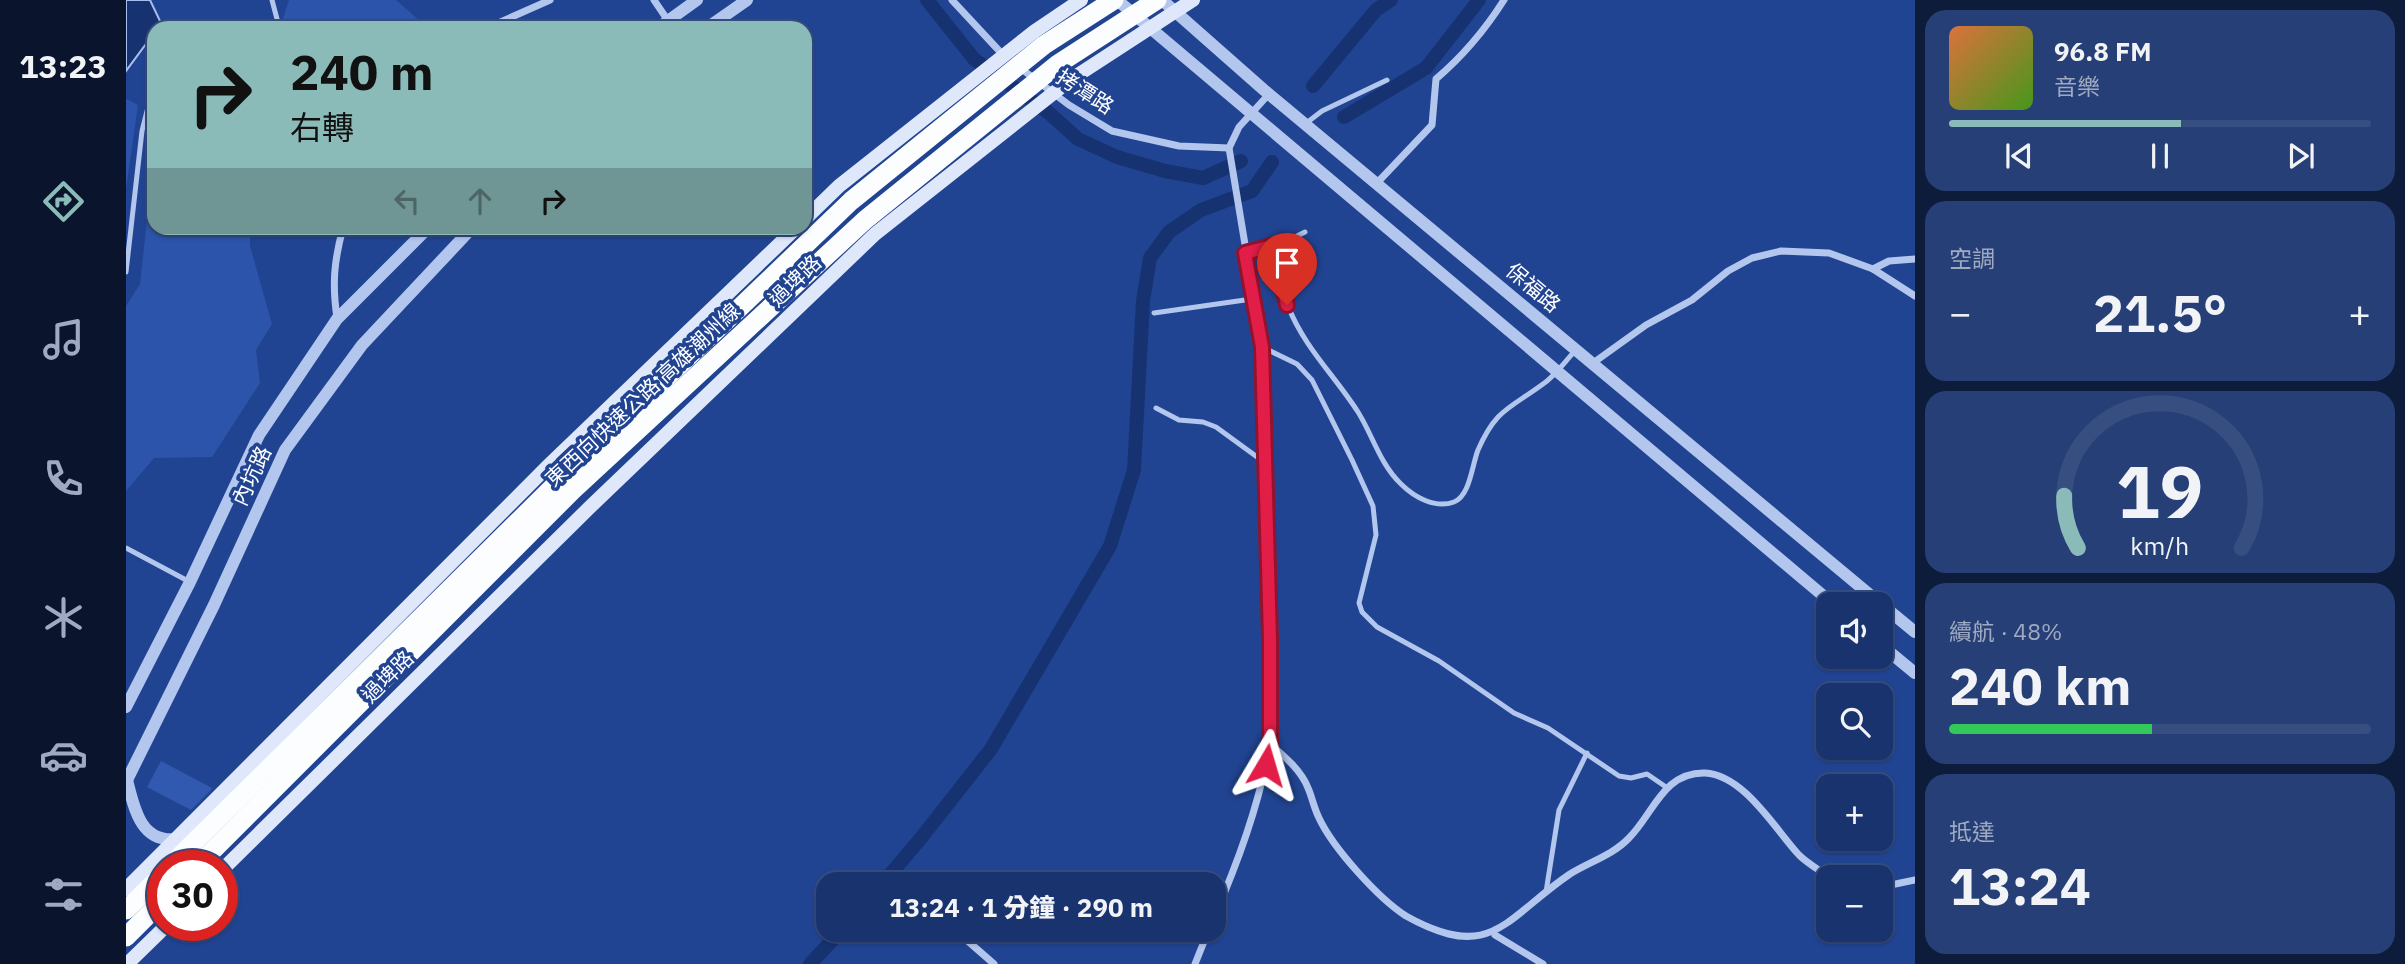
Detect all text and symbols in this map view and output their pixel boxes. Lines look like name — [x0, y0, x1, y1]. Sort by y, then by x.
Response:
text: 96.8 FM — [2054, 34, 2152, 68]
text: 240 m — [290, 40, 434, 103]
text: 13:23 — [19, 45, 107, 87]
icon: right — [175, 49, 266, 140]
street label: 拷潭路 — [1052, 62, 1120, 120]
text: 音樂 — [2054, 71, 2100, 101]
text: 右轉 — [290, 106, 354, 148]
icon: previous — [2000, 137, 2038, 175]
icon: pause — [2141, 137, 2179, 175]
icon: next — [2282, 137, 2320, 175]
icon: directions — [39, 177, 88, 226]
icon: left — [388, 182, 426, 220]
icon: ahead — [461, 182, 499, 220]
icon: right — [534, 182, 572, 220]
pin — [1257, 233, 1317, 305]
text: 空調 — [1949, 243, 1995, 273]
icon: arrive — [1268, 244, 1306, 282]
street label: 過埤路 — [762, 248, 827, 312]
street label: 保福路 — [1501, 256, 1567, 318]
text: 21.5° — [2093, 279, 2227, 346]
text: − — [1949, 288, 1972, 337]
text: + — [2348, 288, 2371, 337]
street label: 東西向快速公路 高雄潮州線 — [539, 296, 746, 492]
icon: music — [39, 315, 88, 364]
street label: 內坑路 — [225, 441, 277, 510]
text: 19 — [2116, 443, 2204, 538]
icon: phone — [39, 454, 88, 503]
text: km/h — [2131, 529, 2189, 562]
map controls — [1816, 592, 1893, 942]
button: sound — [1816, 592, 1893, 669]
icon: climate — [39, 593, 88, 642]
text: 續航 · 48% — [1949, 616, 2062, 646]
street label: 過埤路 — [355, 644, 419, 708]
text: 240 km — [1949, 652, 2131, 719]
button: search — [1816, 683, 1893, 760]
position arrow — [1229, 728, 1303, 802]
icon: car — [39, 731, 88, 780]
button: + — [1816, 774, 1893, 851]
text: 抵達 — [1949, 816, 1995, 846]
speed limit sign: 30 — [147, 850, 238, 941]
text: 13:24 — [1949, 852, 2091, 919]
button: − — [1816, 865, 1893, 942]
icon: filters — [39, 870, 88, 919]
text: 13:24 · 1 分鐘 · 290 m — [889, 890, 1153, 924]

